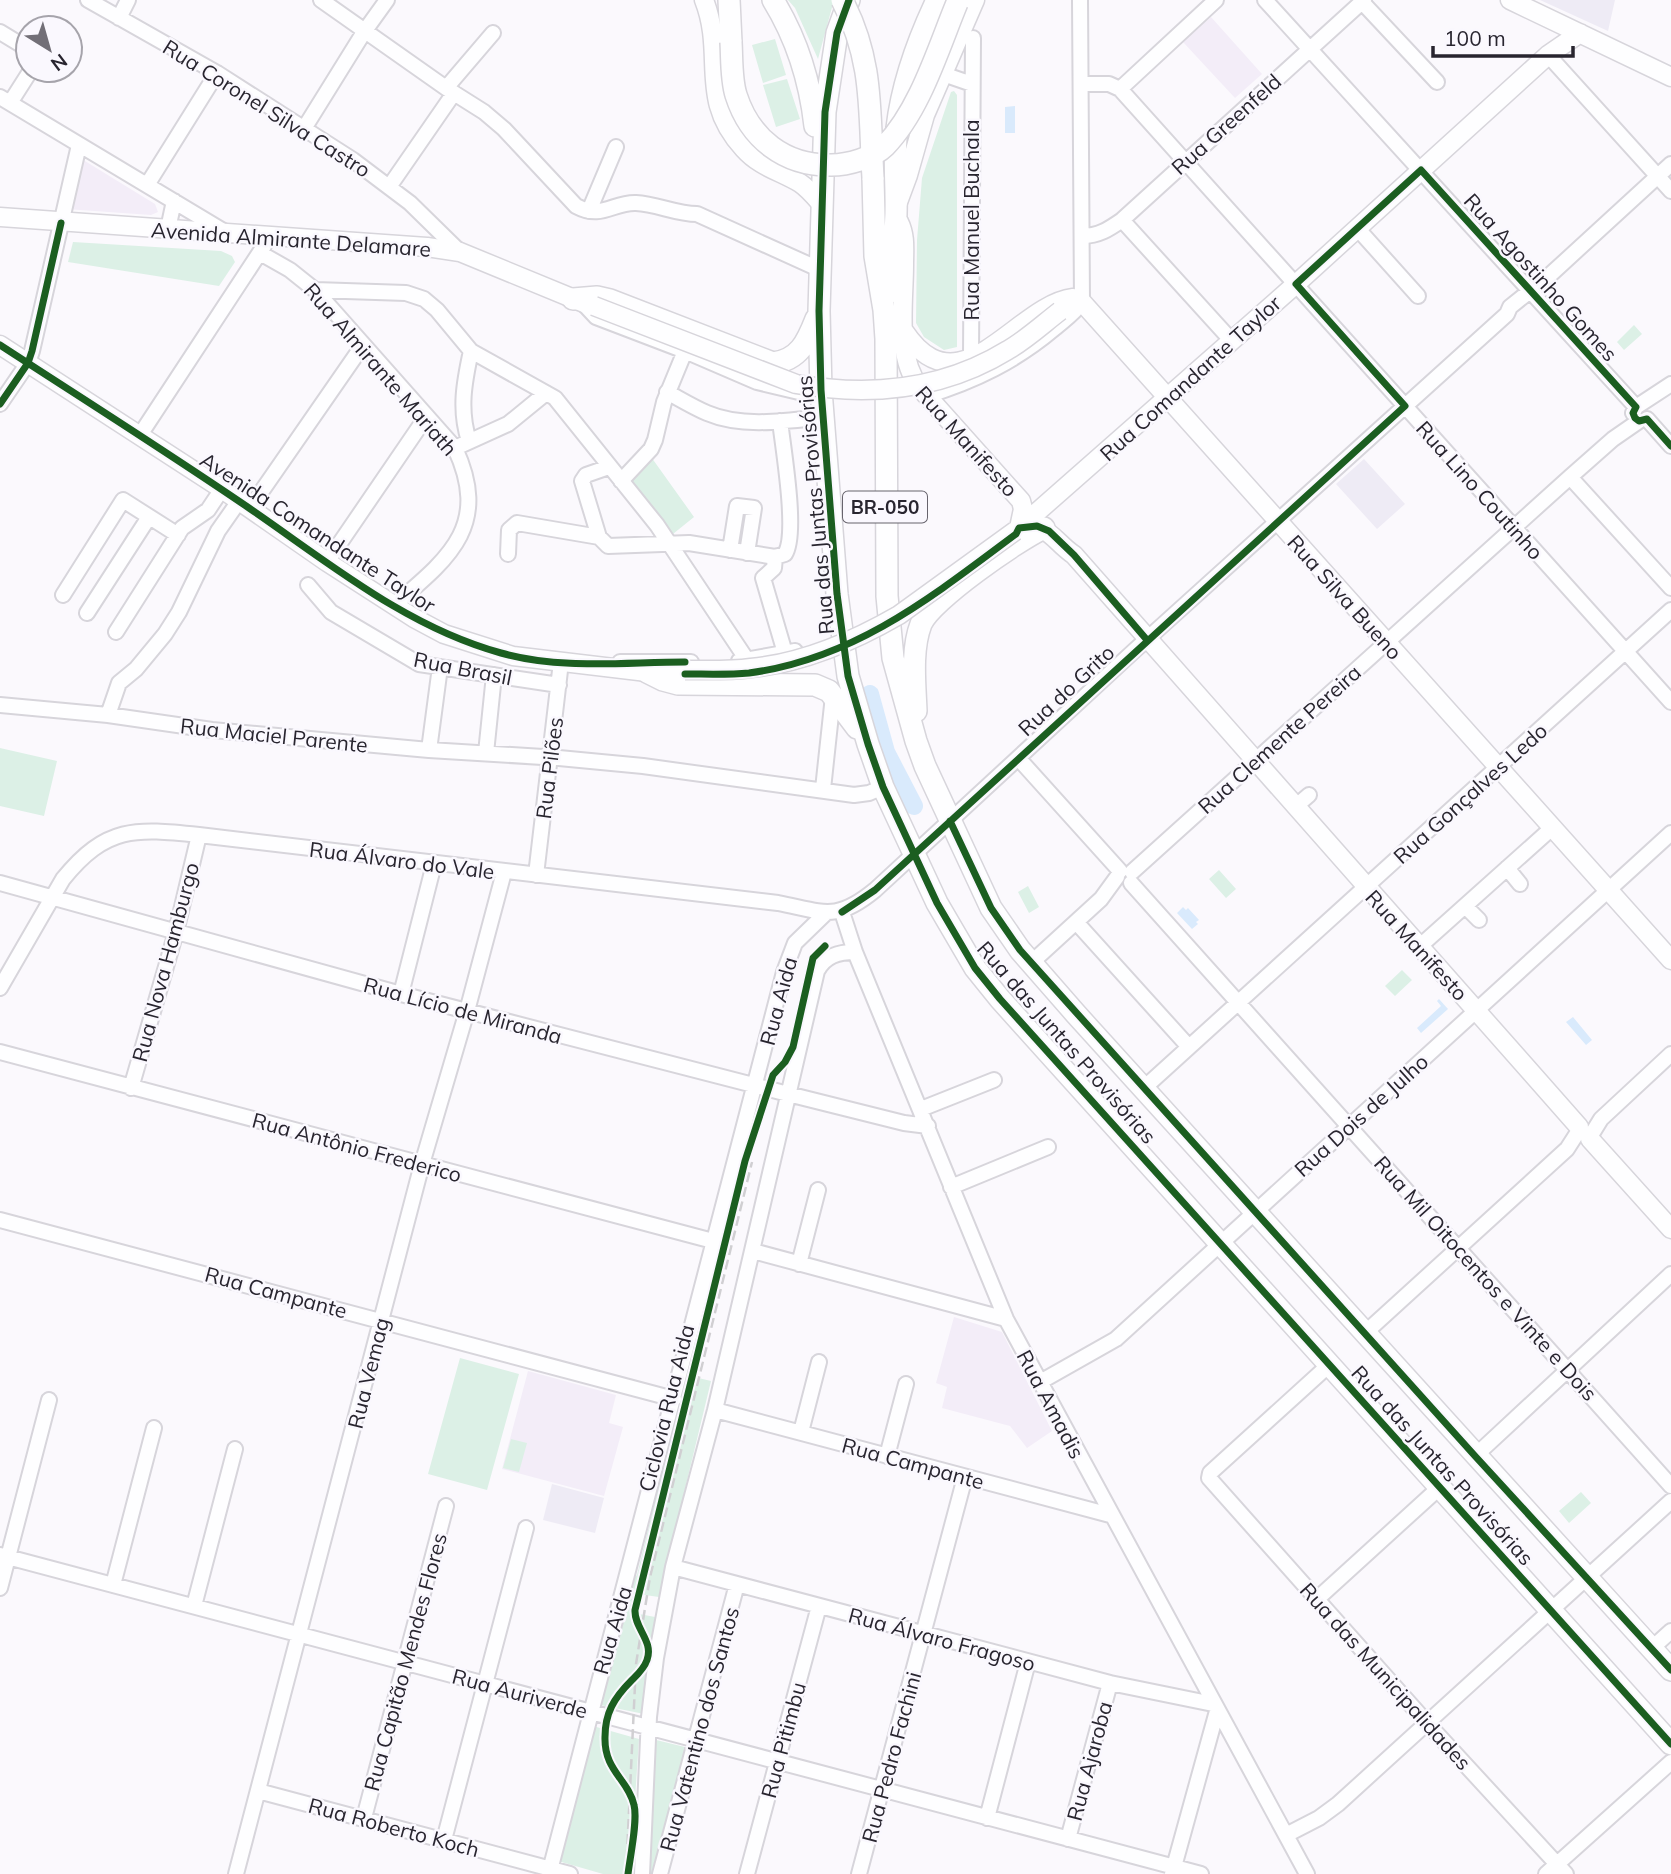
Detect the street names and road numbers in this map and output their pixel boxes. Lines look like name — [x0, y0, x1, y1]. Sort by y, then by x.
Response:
street label: Rua Coronel Silva Castro — [158, 33, 376, 183]
street label: Rua Greenfeld — [1166, 68, 1286, 180]
street label: Rua Manuel Buchala — [958, 120, 984, 320]
street label: Rua Agostinho Gomes — [1459, 188, 1623, 366]
street label: Avenida Almirante Delamare — [150, 216, 432, 262]
street label: Rua Almirante Mariath — [299, 277, 463, 461]
street label: Rua Comandante Taylor — [1094, 290, 1286, 466]
street label: Rua das Juntas Provisórias — [791, 374, 839, 636]
street label: Rua Manifesto — [910, 380, 1024, 502]
street label: Rua Lino Coutinho — [1411, 415, 1549, 565]
street label: Avenida Comandante Taylor — [195, 446, 441, 618]
road number: BR-050 — [843, 492, 927, 522]
street label: Rua Silva Bueno — [1282, 529, 1408, 665]
street label: Rua do Grito — [1013, 639, 1119, 741]
street label: Rua Brasil — [412, 646, 514, 690]
street label: Rua Clemente Pereira — [1192, 659, 1366, 819]
street label: Rua Maciel Parente — [179, 712, 369, 758]
street label: Rua Pilões — [530, 716, 568, 820]
street label: Rua Gonçalves Ledo — [1388, 717, 1552, 869]
street label: Rua Álvaro do Vale — [308, 836, 496, 884]
street label: Rua Nova Hamburgo — [126, 859, 204, 1065]
street label: Rua Manifesto — [1360, 884, 1474, 1006]
street label: Rua das Juntas Provisórias — [972, 935, 1162, 1149]
street label: Rua Aida — [754, 954, 802, 1048]
street label: Rua Lício de Miranda — [361, 971, 565, 1049]
street label: Rua Dois de Julho — [1289, 1048, 1433, 1182]
street label: Rua Antônio Frederico — [249, 1107, 465, 1187]
street label: Rua Mil Oitocentos e Vinte e Dois — [1369, 1150, 1603, 1406]
street label: Rua Campante — [202, 1261, 350, 1323]
street label: Rua Vemag — [342, 1315, 394, 1431]
street label: Ciclovia Rua Aida — [633, 1322, 699, 1494]
street label: Rua Amadis — [1012, 1345, 1090, 1463]
street label: Rua das Juntas Provisórias — [1346, 1360, 1540, 1570]
street label: Rua Campante — [839, 1432, 987, 1494]
street label: Rua Capitão Mendes Flores — [358, 1530, 452, 1794]
street label: Rua das Municipalidades — [1295, 1577, 1477, 1775]
street label: Rua Aida — [587, 1583, 637, 1677]
street label: Rua Álvaro Fragoso — [846, 1602, 1038, 1676]
street label: Rua Vatentino dos Santos — [654, 1604, 744, 1854]
street label: Rua Auriverde — [450, 1662, 590, 1724]
street label: Rua Pedro Fachini — [856, 1669, 926, 1845]
street label: Rua Pitimbu — [755, 1679, 811, 1801]
street label: Rua Ajaroba — [1061, 1698, 1117, 1824]
street label: Rua Roberto Koch — [306, 1792, 482, 1862]

